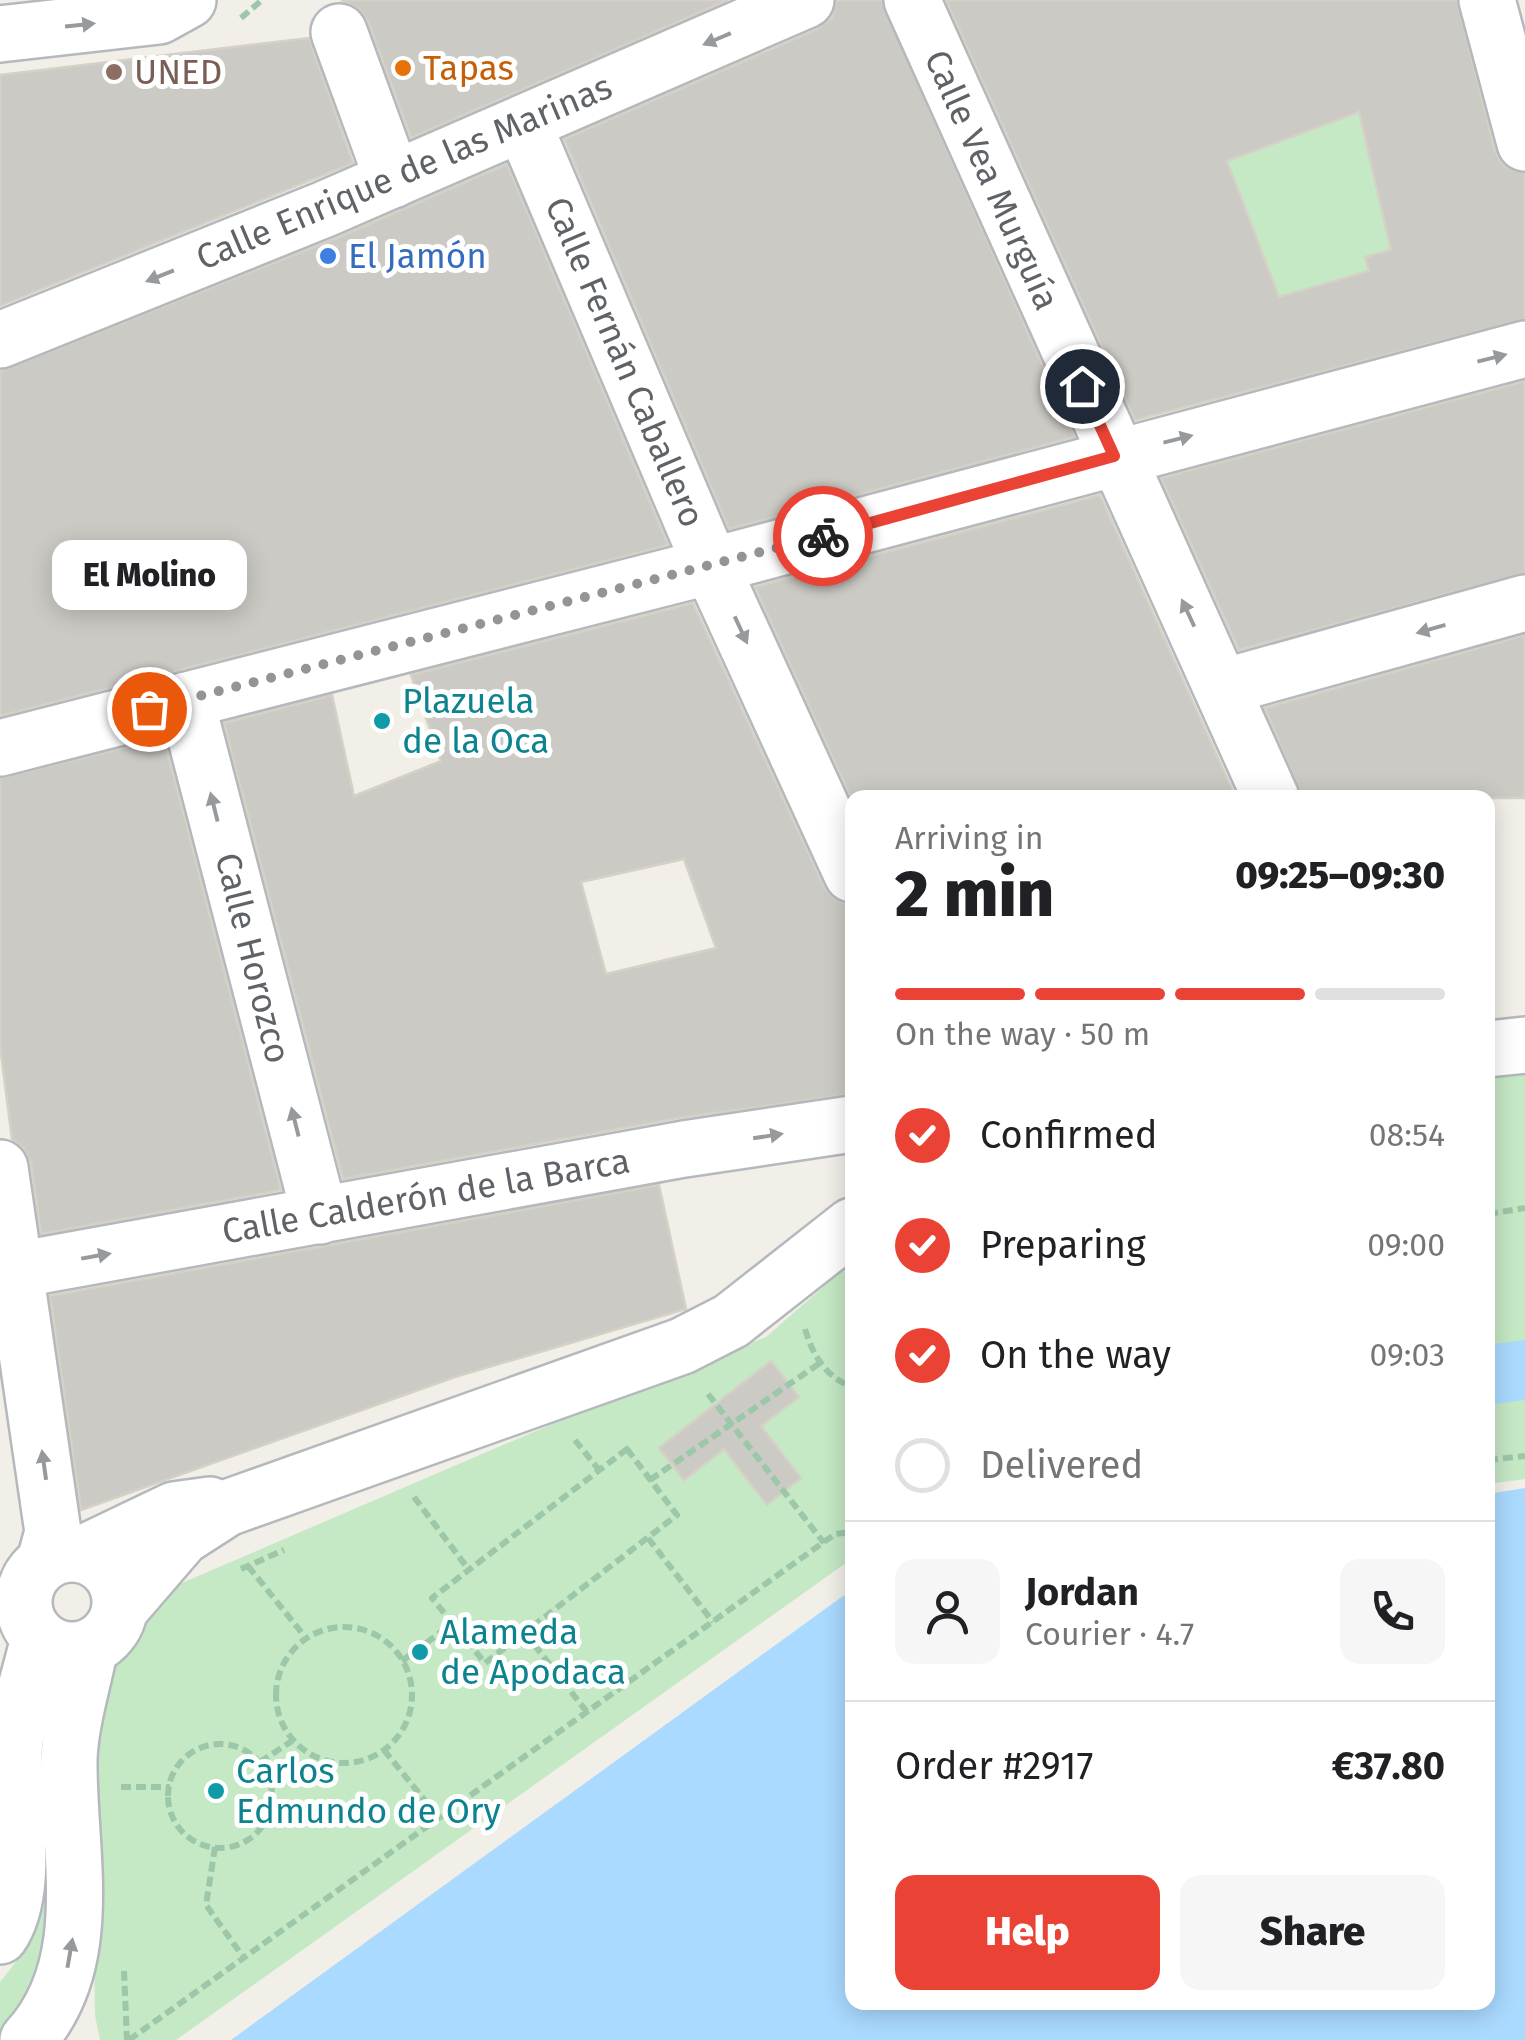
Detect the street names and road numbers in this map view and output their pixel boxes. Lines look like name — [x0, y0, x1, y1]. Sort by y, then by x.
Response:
street label: Calle Vea Murguía — [916, 44, 1068, 316]
street label: Calle Enrique de las Marinas — [190, 65, 618, 279]
street label: Calle Fernán Caballero — [536, 191, 714, 533]
street label: Calle Horozco — [207, 849, 299, 1067]
street label: Calle Calderón de la Barca — [219, 1139, 633, 1253]

